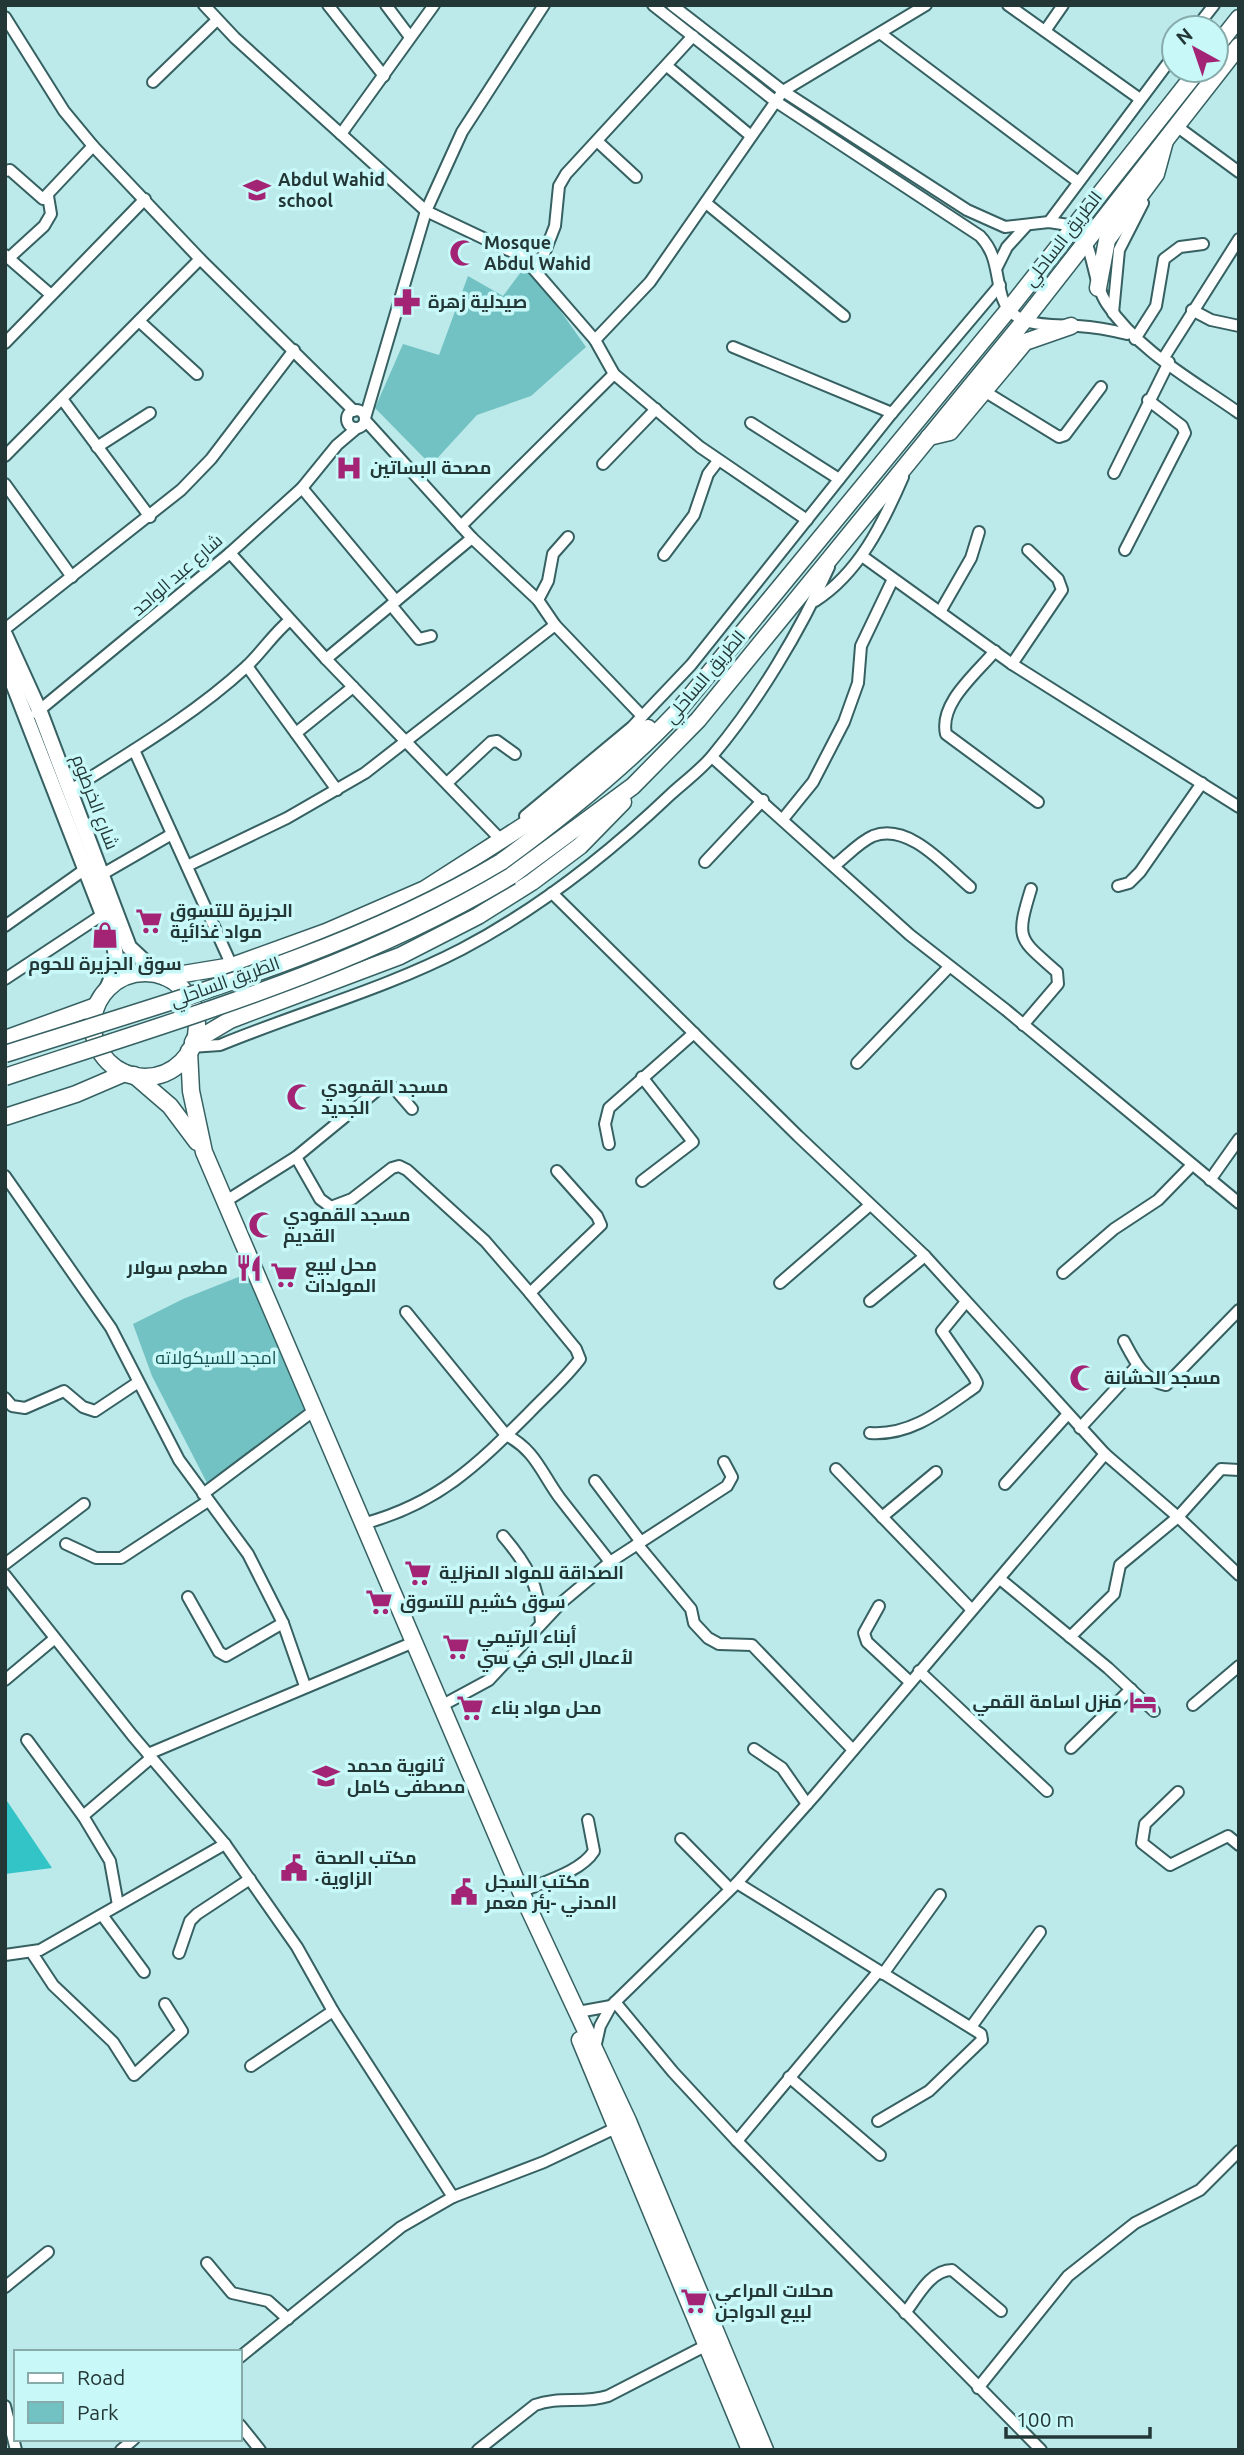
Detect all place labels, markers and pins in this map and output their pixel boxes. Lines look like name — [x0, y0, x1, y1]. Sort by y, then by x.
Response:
place label: Abdul Wahid school — [278, 169, 385, 210]
school or university icon: Abdul Wahid school — [242, 175, 272, 205]
place label: Mosque Abdul Wahid — [484, 232, 591, 273]
mosque icon: Mosque Abdul Wahid — [448, 238, 478, 268]
pharmacy icon: صيدلية زهرة — [392, 287, 422, 317]
place label: صيدلية زهرة — [428, 291, 527, 313]
hospital icon: مصحة البساتين — [334, 453, 364, 483]
place label: مصحة البساتين — [370, 457, 491, 479]
place label: الجزيرة للتسوق مواد غذائية — [170, 900, 293, 943]
supermarket icon: الجزيرة للتسوق مواد غذائية — [134, 906, 164, 936]
shop icon: سوق الجزيرة للحوم — [90, 920, 120, 950]
place label: سوق الجزيرة للحوم — [28, 953, 182, 976]
place label: مسجد القمودي الجديد — [321, 1076, 448, 1118]
mosque icon: مسجد القمودي الجديد — [285, 1082, 315, 1112]
place label: مسجد القمودي القديم — [283, 1204, 410, 1248]
mosque icon: مسجد القمودي القديم — [247, 1210, 277, 1240]
restaurant icon: مطعم سولار — [234, 1253, 264, 1283]
place label: محل لبيع المولدات — [305, 1254, 377, 1297]
place label: مطعم سولار — [126, 1257, 228, 1280]
supermarket icon: محل لبيع المولدات — [269, 1260, 299, 1290]
mosque icon: مسجد الحشانة — [1068, 1363, 1098, 1393]
place label: مسجد الحشانة — [1104, 1367, 1221, 1388]
supermarket icon: الصداقة للمواد المنزلية — [403, 1558, 433, 1588]
place label: الصداقة للمواد المنزلية — [439, 1562, 624, 1584]
supermarket icon: سوق كشيم للتسوق — [364, 1587, 394, 1617]
place label: سوق كشيم للتسوق — [400, 1591, 566, 1614]
place label: أبناء الرتيمي لأعمال البى في سي — [477, 1624, 633, 1673]
supermarket icon: أبناء الرتيمي لأعمال البى في سي — [441, 1632, 471, 1662]
hotel icon: منزل اسامة القمي — [1128, 1687, 1158, 1717]
place label: منزل اسامة القمي — [973, 1691, 1122, 1717]
supermarket icon: محل مواد بناء — [455, 1693, 485, 1723]
place label: محل مواد بناء — [491, 1697, 602, 1719]
place label: ثانوية محمد مصطفى كامل — [347, 1755, 465, 1798]
school or university icon: ثانوية محمد مصطفى كامل — [311, 1761, 341, 1791]
place label: مكتب الصحة -الزاوية — [315, 1847, 417, 1890]
public building icon: مكتب الصحة -الزاوية — [279, 1853, 309, 1883]
place label: مكتب السجل المدني -بئر معمر — [484, 1871, 617, 1918]
public building icon: مكتب السجل المدني -بئر معمر — [449, 1877, 479, 1907]
place label: محلات المراعي لبيع الدواجن — [715, 2280, 834, 2324]
supermarket icon: محلات المراعي لبيع الدواجن — [679, 2286, 709, 2316]

